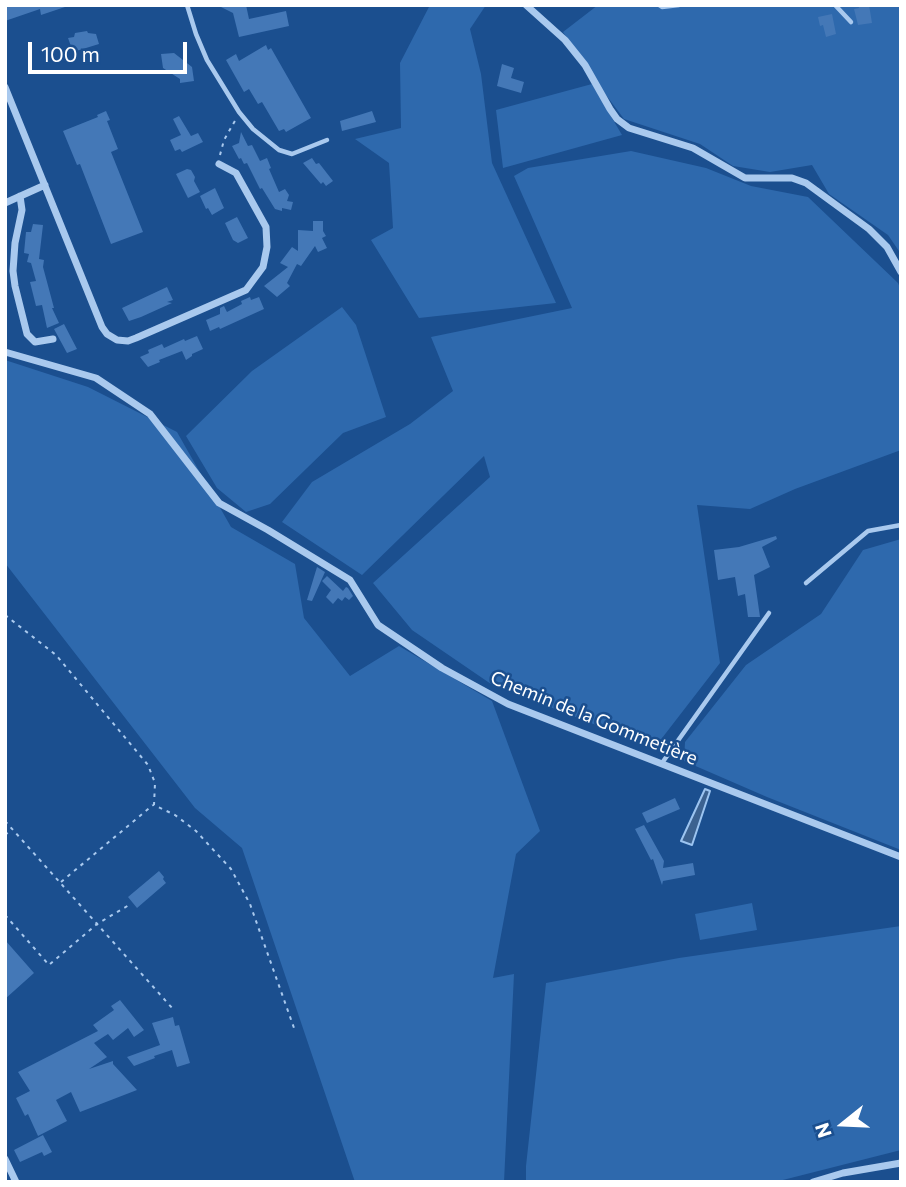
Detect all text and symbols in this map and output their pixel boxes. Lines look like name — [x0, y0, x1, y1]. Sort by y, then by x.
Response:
scale bar — [32, 28, 191, 72]
text: 100 m — [41, 41, 100, 66]
street label: Chemin de la Gommetière — [487, 666, 701, 770]
north arrow — [808, 1089, 878, 1159]
text: N — [809, 1120, 836, 1141]

